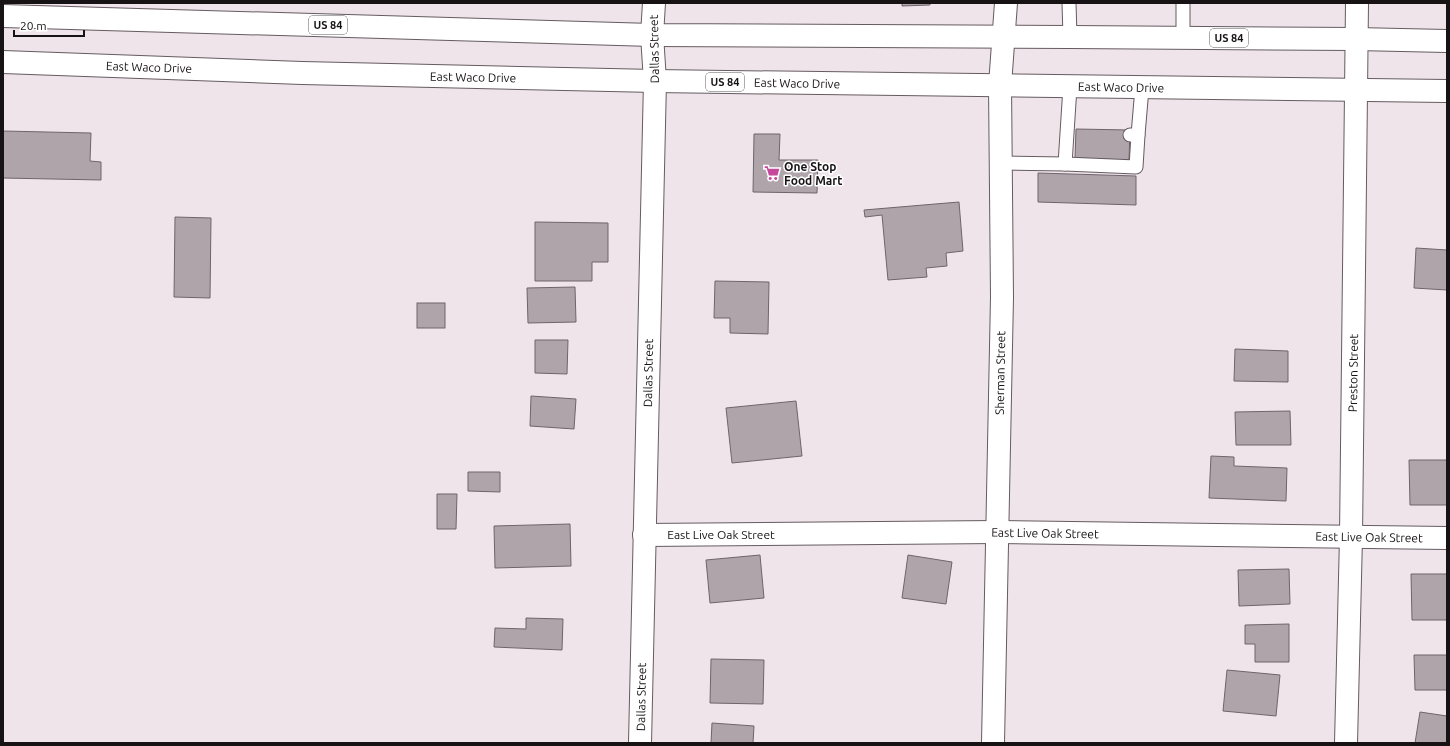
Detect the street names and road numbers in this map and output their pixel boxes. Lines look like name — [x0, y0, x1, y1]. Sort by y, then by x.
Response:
street label: Dallas Street — [647, 14, 661, 83]
road number: US 84 — [309, 16, 347, 34]
road number: US 84 — [1210, 29, 1248, 47]
street label: East Waco Drive — [106, 59, 192, 75]
street label: East Waco Drive — [430, 70, 516, 84]
road number: US 84 — [706, 73, 744, 91]
street label: East Waco Drive — [754, 76, 840, 90]
street label: East Waco Drive — [1078, 80, 1164, 94]
street label: Sherman Street — [993, 331, 1007, 415]
street label: Preston Street — [1346, 333, 1360, 412]
street label: Dallas Street — [641, 338, 655, 407]
street label: East Live Oak Street — [991, 526, 1099, 540]
street label: East Live Oak Street — [667, 528, 775, 541]
street label: East Live Oak Street — [1315, 530, 1423, 544]
street label: Dallas Street — [634, 662, 648, 731]

